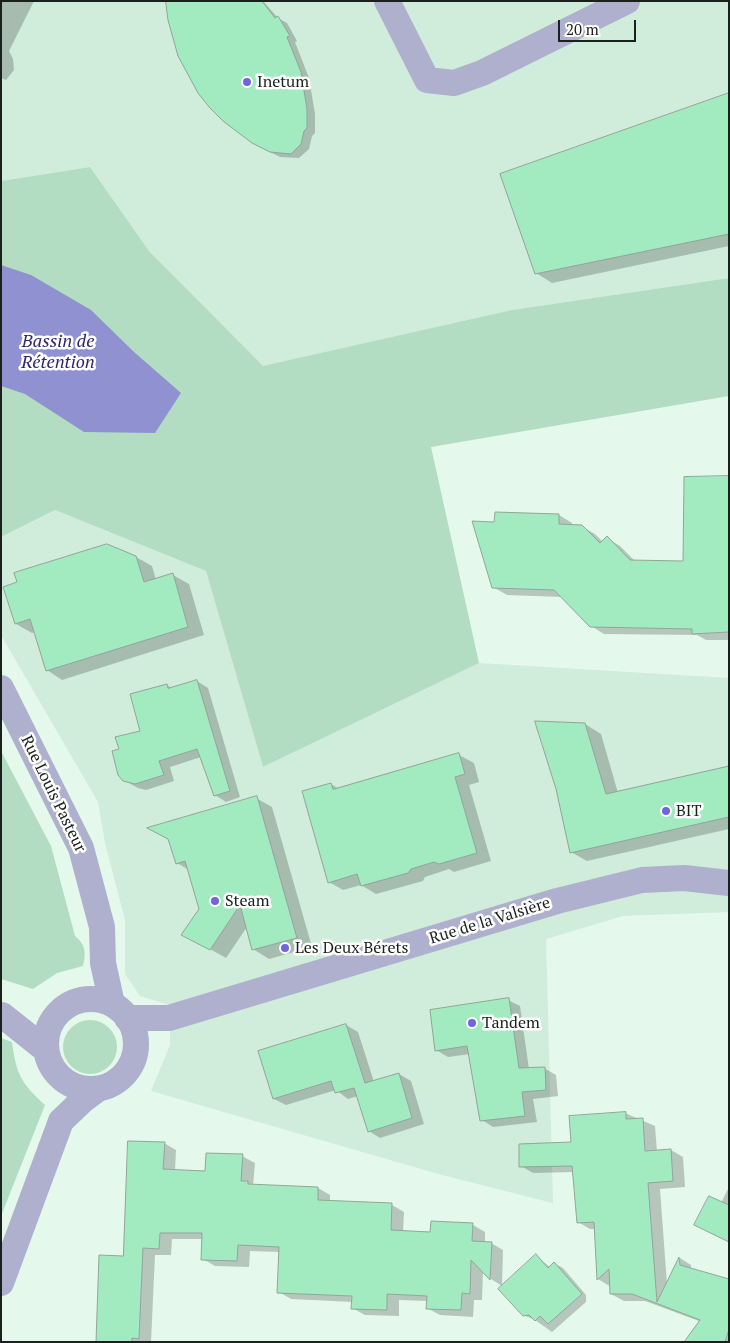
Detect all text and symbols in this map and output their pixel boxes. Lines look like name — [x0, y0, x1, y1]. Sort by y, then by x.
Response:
scale bar — [560, 10, 638, 42]
text: 20 m — [566, 19, 599, 39]
place label: Inetum — [257, 72, 309, 92]
marker: Inetum — [241, 76, 253, 88]
water label: Bassin de Rétention — [21, 331, 95, 374]
street label: Rue Louis Pasteur — [16, 732, 90, 856]
place label: BIT — [676, 801, 701, 821]
marker: BIT — [660, 805, 672, 817]
place label: Steam — [225, 891, 269, 911]
street label: Rue de la Valsière — [427, 893, 553, 949]
marker: Steam — [209, 895, 221, 907]
place label: Les Deux Bérets — [295, 938, 408, 958]
marker: Les Deux Bérets — [279, 942, 291, 954]
place label: Tandem — [482, 1013, 540, 1033]
marker: Tandem — [466, 1017, 478, 1029]

